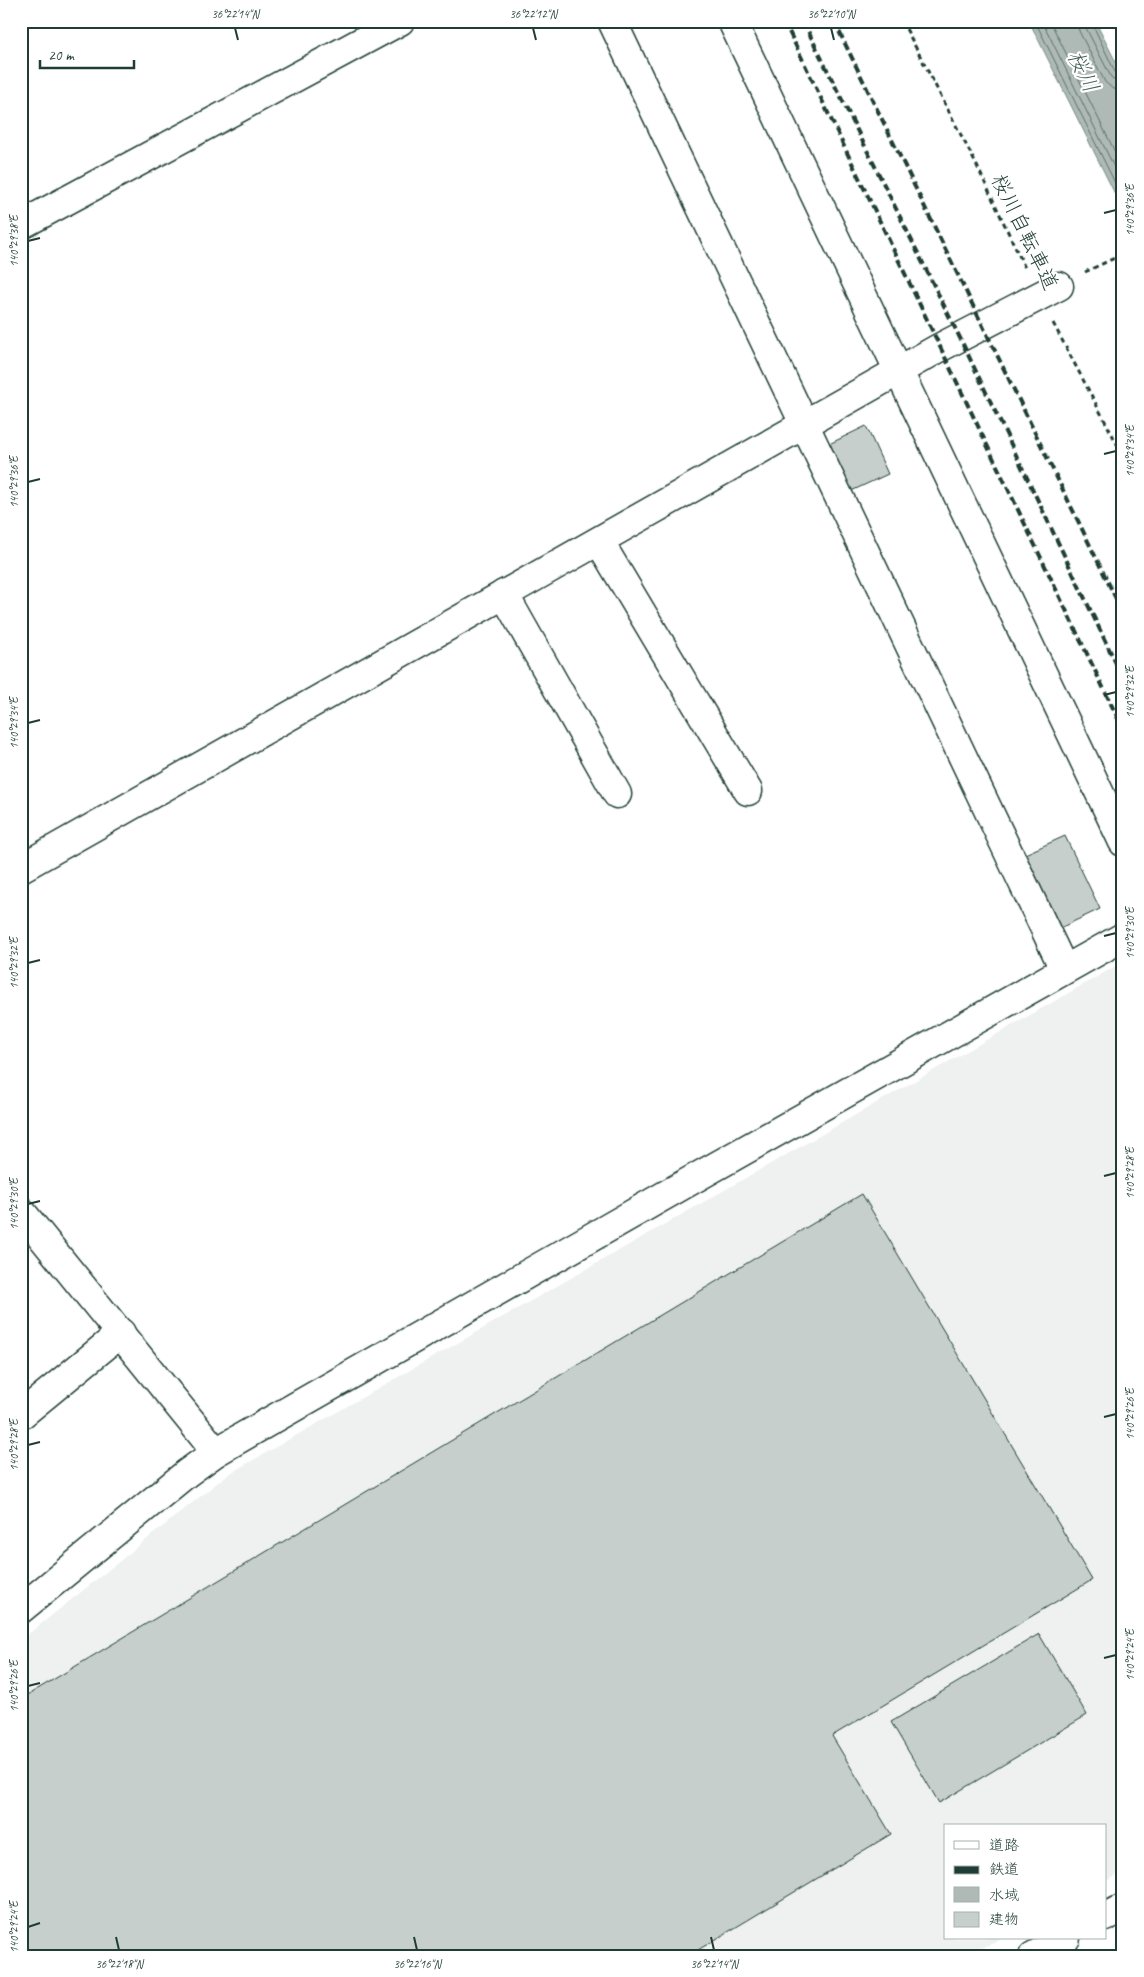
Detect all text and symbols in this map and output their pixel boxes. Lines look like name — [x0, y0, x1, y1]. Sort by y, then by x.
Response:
text: 36°22'14"N — [211, 6, 260, 22]
text: 36°22'12"N — [509, 6, 558, 22]
text: 36°22'10"N — [807, 6, 856, 22]
scale bar — [40, 38, 134, 70]
text: 20 m — [48, 46, 75, 65]
water label: 桜川 — [1061, 46, 1105, 97]
street label: 桜川自転車道 — [986, 170, 1064, 294]
text: 140°29'36"E — [1122, 182, 1138, 236]
text: 140°29'38"E — [6, 213, 22, 267]
text: 140°29'34"E — [1122, 423, 1138, 477]
text: 140°29'36"E — [6, 454, 22, 508]
text: 140°29'32"E — [1122, 664, 1138, 718]
text: 140°29'34"E — [6, 695, 22, 749]
text: 140°29'30"E — [1122, 905, 1138, 959]
text: 140°29'32"E — [6, 935, 22, 989]
text: 140°29'28"E — [1122, 1145, 1138, 1199]
text: 140°29'30"E — [6, 1176, 22, 1230]
text: 140°29'26"E — [1122, 1386, 1138, 1440]
text: 140°29'28"E — [6, 1417, 22, 1471]
text: 140°29'24"E — [1122, 1627, 1138, 1681]
text: 140°29'26"E — [6, 1658, 22, 1712]
legend — [944, 1824, 1106, 1940]
text: 道路 — [989, 1836, 1019, 1855]
text: 鉄道 — [989, 1860, 1019, 1879]
text: 水域 — [989, 1886, 1019, 1905]
text: 140°29'24"E — [6, 1899, 22, 1953]
text: 建物 — [989, 1910, 1019, 1929]
text: 36°22'18"N — [95, 1956, 144, 1972]
text: 36°22'16"N — [393, 1956, 442, 1972]
text: 36°22'14"N — [690, 1956, 739, 1972]

